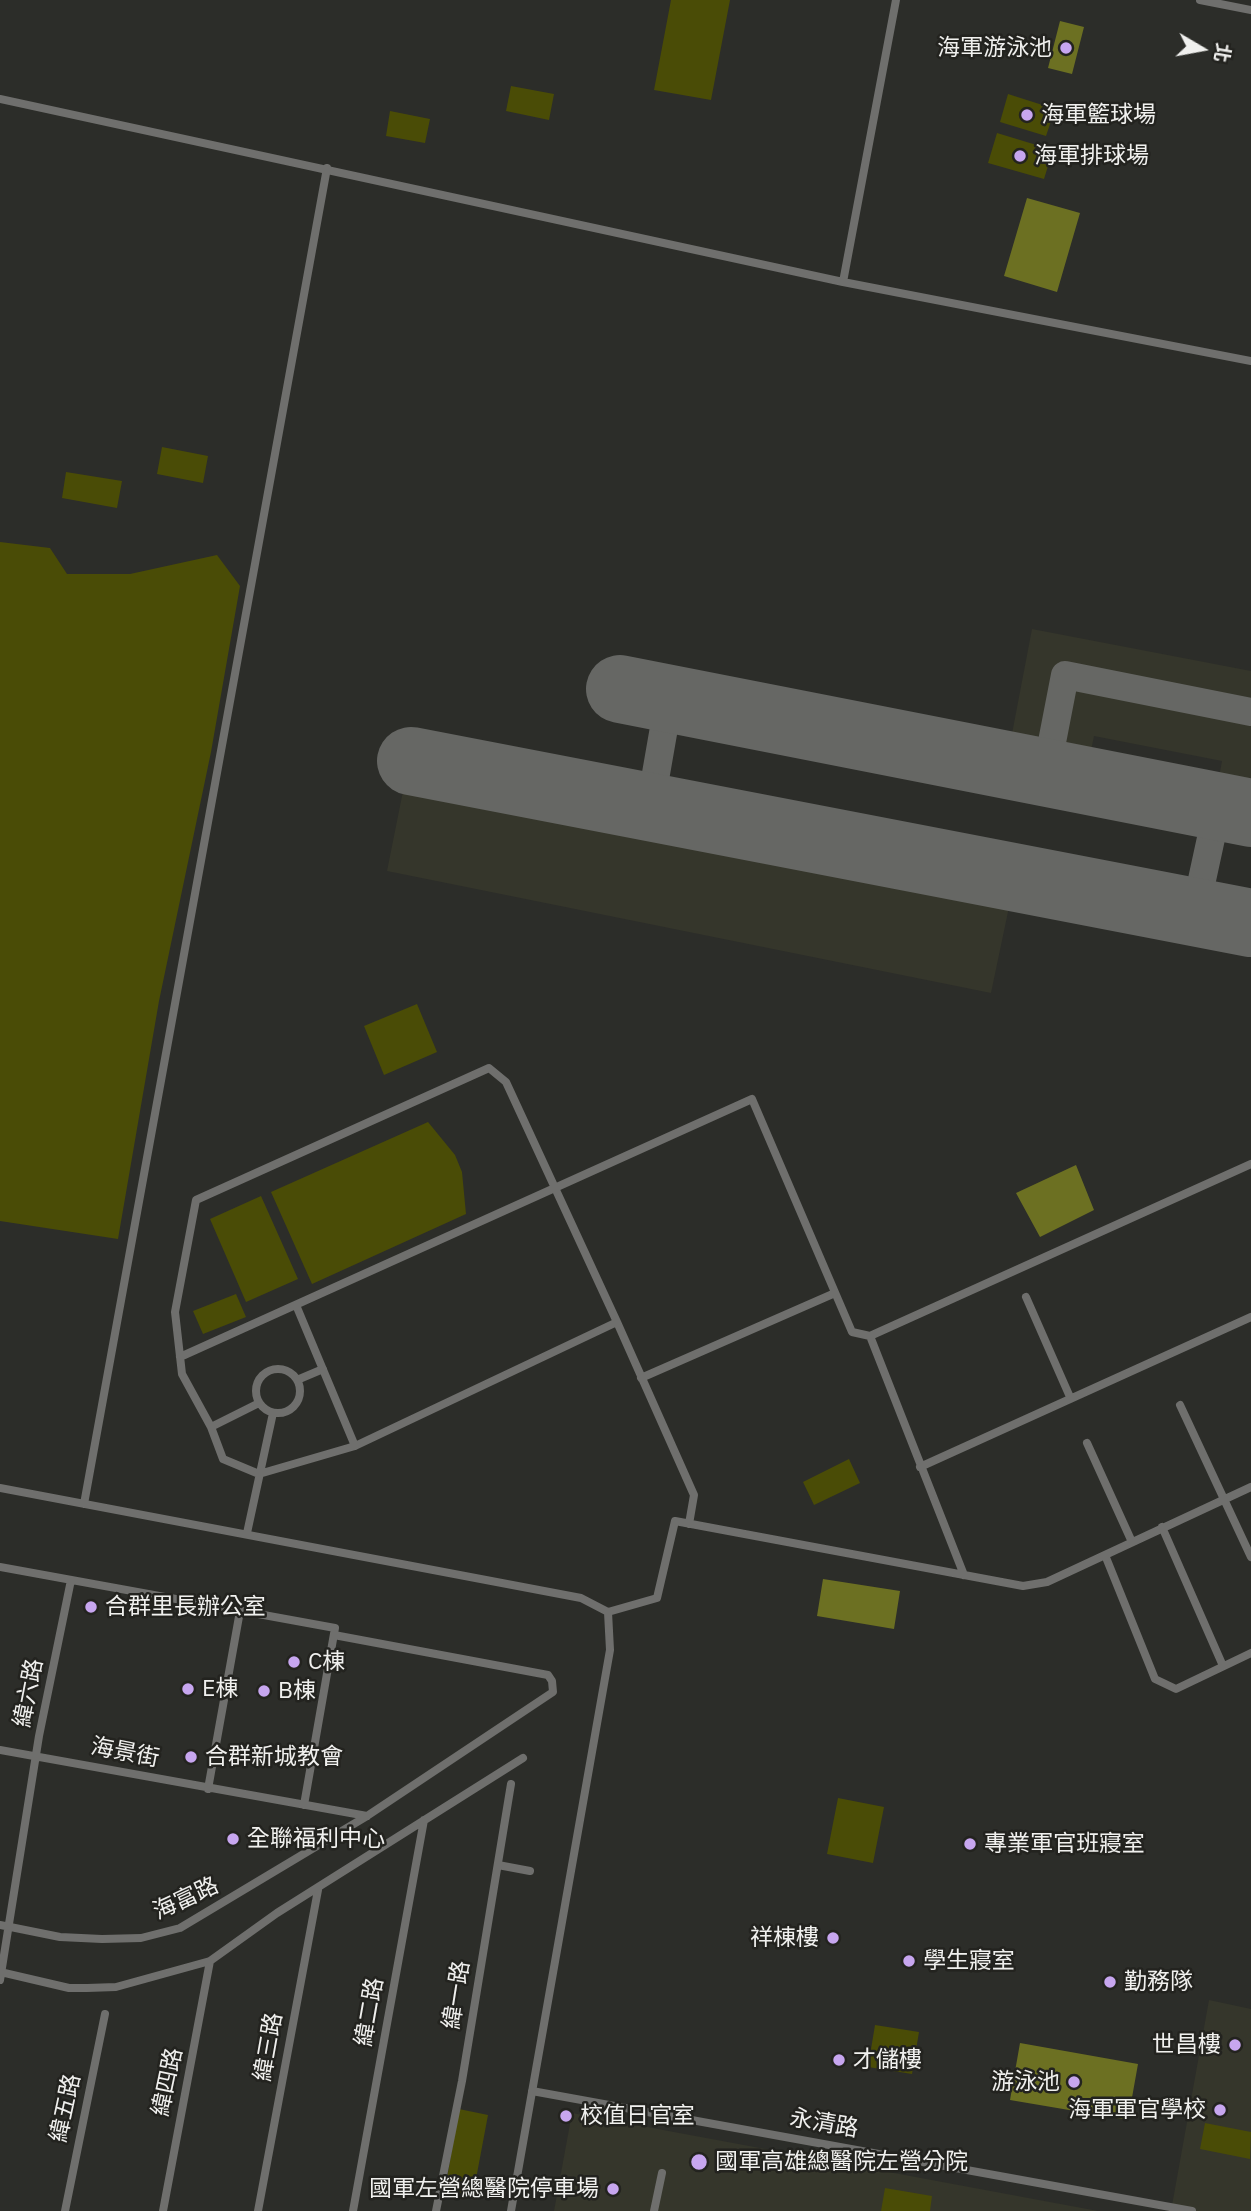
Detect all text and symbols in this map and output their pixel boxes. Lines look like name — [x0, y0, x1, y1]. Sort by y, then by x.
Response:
north arrow — [1167, 14, 1237, 84]
place label: 海軍游泳池 — [937, 34, 1052, 62]
marker: 海軍游泳池 — [1058, 40, 1074, 56]
text: 北 — [1209, 41, 1236, 64]
place label: 海軍籃球場 — [1041, 101, 1156, 129]
marker: 海軍籃球場 — [1019, 107, 1035, 123]
place label: 海軍排球場 — [1034, 142, 1149, 170]
marker: 海軍排球場 — [1012, 148, 1028, 164]
place label: 合群里長辦公室 — [105, 1593, 266, 1621]
marker: 合群里長辦公室 — [83, 1599, 99, 1615]
place label: C棟 — [308, 1648, 345, 1676]
marker: C棟 — [286, 1654, 302, 1670]
street label: 緯六路 — [9, 1657, 49, 1729]
place label: E棟 — [202, 1675, 238, 1703]
place label: B棟 — [278, 1677, 316, 1705]
marker: E棟 — [180, 1681, 196, 1697]
marker: B棟 — [256, 1683, 272, 1699]
street label: 海景街 — [89, 1733, 161, 1773]
place label: 合群新城教會 — [205, 1743, 343, 1771]
marker: 合群新城教會 — [183, 1749, 199, 1765]
place label: 全聯福利中心 — [247, 1825, 385, 1853]
place label: 專業軍官班寢室 — [984, 1830, 1145, 1858]
marker: 全聯福利中心 — [225, 1831, 241, 1847]
marker: 專業軍官班寢室 — [962, 1836, 978, 1852]
street label: 海富路 — [149, 1872, 223, 1926]
place label: 祥棟樓 — [750, 1924, 819, 1952]
marker: 祥棟樓 — [825, 1930, 841, 1946]
place label: 學生寢室 — [923, 1947, 1015, 1975]
marker: 學生寢室 — [901, 1953, 917, 1969]
street label: 緯一路 — [438, 1959, 476, 2031]
place label: 勤務隊 — [1124, 1968, 1193, 1996]
marker: 勤務隊 — [1102, 1974, 1118, 1990]
street label: 緯二路 — [350, 1976, 390, 2048]
street label: 緯三路 — [249, 2011, 289, 2083]
place label: 世昌樓 — [1152, 2031, 1221, 2059]
marker: 世昌樓 — [1227, 2037, 1243, 2053]
street label: 緯四路 — [147, 2045, 189, 2119]
place label: 才儲樓 — [853, 2046, 922, 2074]
marker: 才儲樓 — [831, 2052, 847, 2068]
place label: 游泳池 — [991, 2068, 1060, 2096]
street label: 緯五路 — [45, 2071, 87, 2145]
marker: 游泳池 — [1066, 2074, 1082, 2090]
place label: 海軍軍官學校 — [1068, 2096, 1206, 2124]
place label: 校值日官室 — [580, 2102, 695, 2130]
marker: 海軍軍官學校 — [1212, 2102, 1228, 2118]
street label: 永清路 — [788, 2104, 860, 2144]
marker: 校值日官室 — [558, 2108, 574, 2124]
place label: 國軍高雄總醫院左營分院 — [715, 2148, 968, 2176]
marker: 國軍高雄總醫院左營分院 — [689, 2152, 709, 2172]
place label: 國軍左營總醫院停車場 — [369, 2175, 599, 2203]
marker: 國軍左營總醫院停車場 — [605, 2181, 621, 2197]

